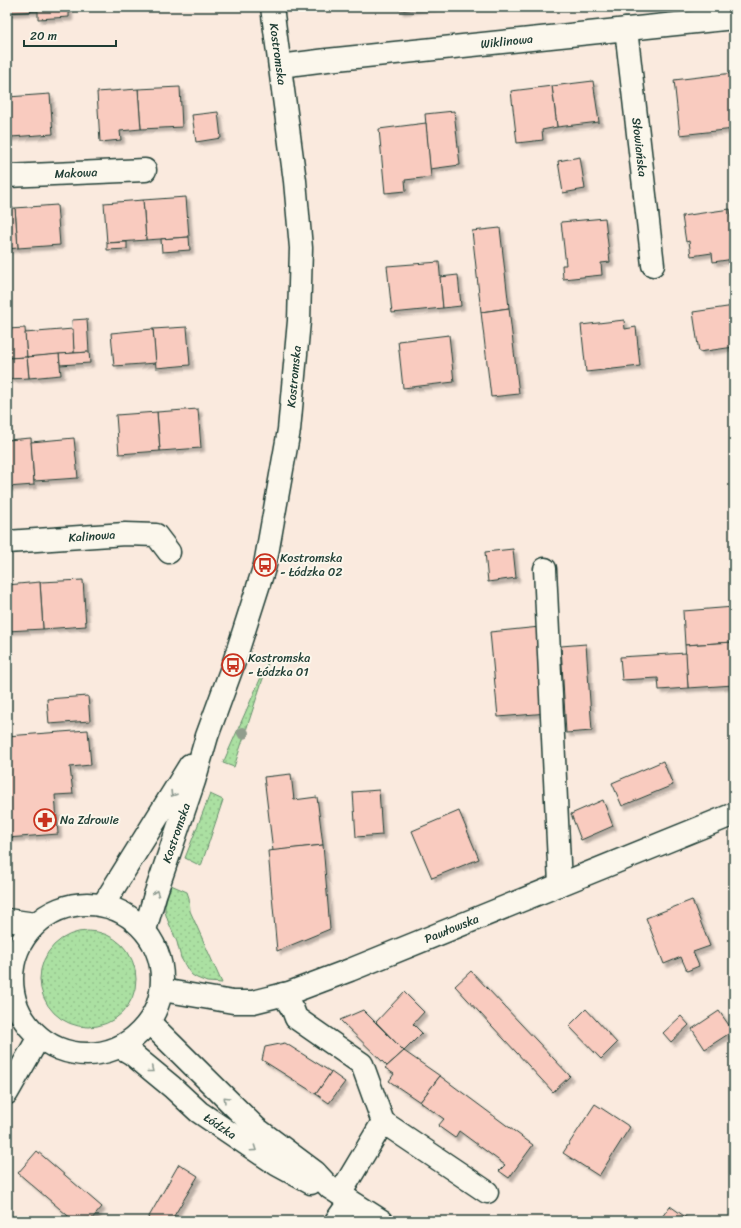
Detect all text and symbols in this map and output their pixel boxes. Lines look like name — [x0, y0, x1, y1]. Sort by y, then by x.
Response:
scale bar — [24, 22, 116, 48]
street label: Kostromska — [263, 22, 293, 86]
text: 20 m — [30, 25, 57, 47]
street label: Wiklinowa — [479, 28, 534, 55]
street label: Słowiańska — [625, 116, 654, 178]
street label: Makowa — [54, 161, 98, 185]
street label: Kostromska — [280, 345, 308, 409]
street label: Kalinowa — [68, 524, 116, 549]
place label: Kostromska - Łódzka 02 — [280, 547, 342, 583]
bus stop icon: Kostromska - Łódzka 02 — [252, 552, 278, 578]
place label: Kostromska - Łódzka 01 — [248, 647, 310, 683]
bus stop icon: Kostromska - Łódzka 01 — [220, 652, 246, 678]
one-way arrow — [170, 790, 177, 797]
street label: Kostromska — [156, 800, 197, 866]
pharmacy icon: Na Zdrowie — [32, 807, 58, 833]
place label: Na Zdrowie — [60, 809, 119, 831]
one-way arrow — [151, 889, 160, 896]
street label: Pawłowska — [421, 908, 482, 950]
one-way arrow — [147, 1066, 154, 1073]
one-way arrow — [223, 1096, 231, 1104]
street label: Łódzka — [199, 1107, 241, 1145]
one-way arrow — [250, 1144, 257, 1151]

